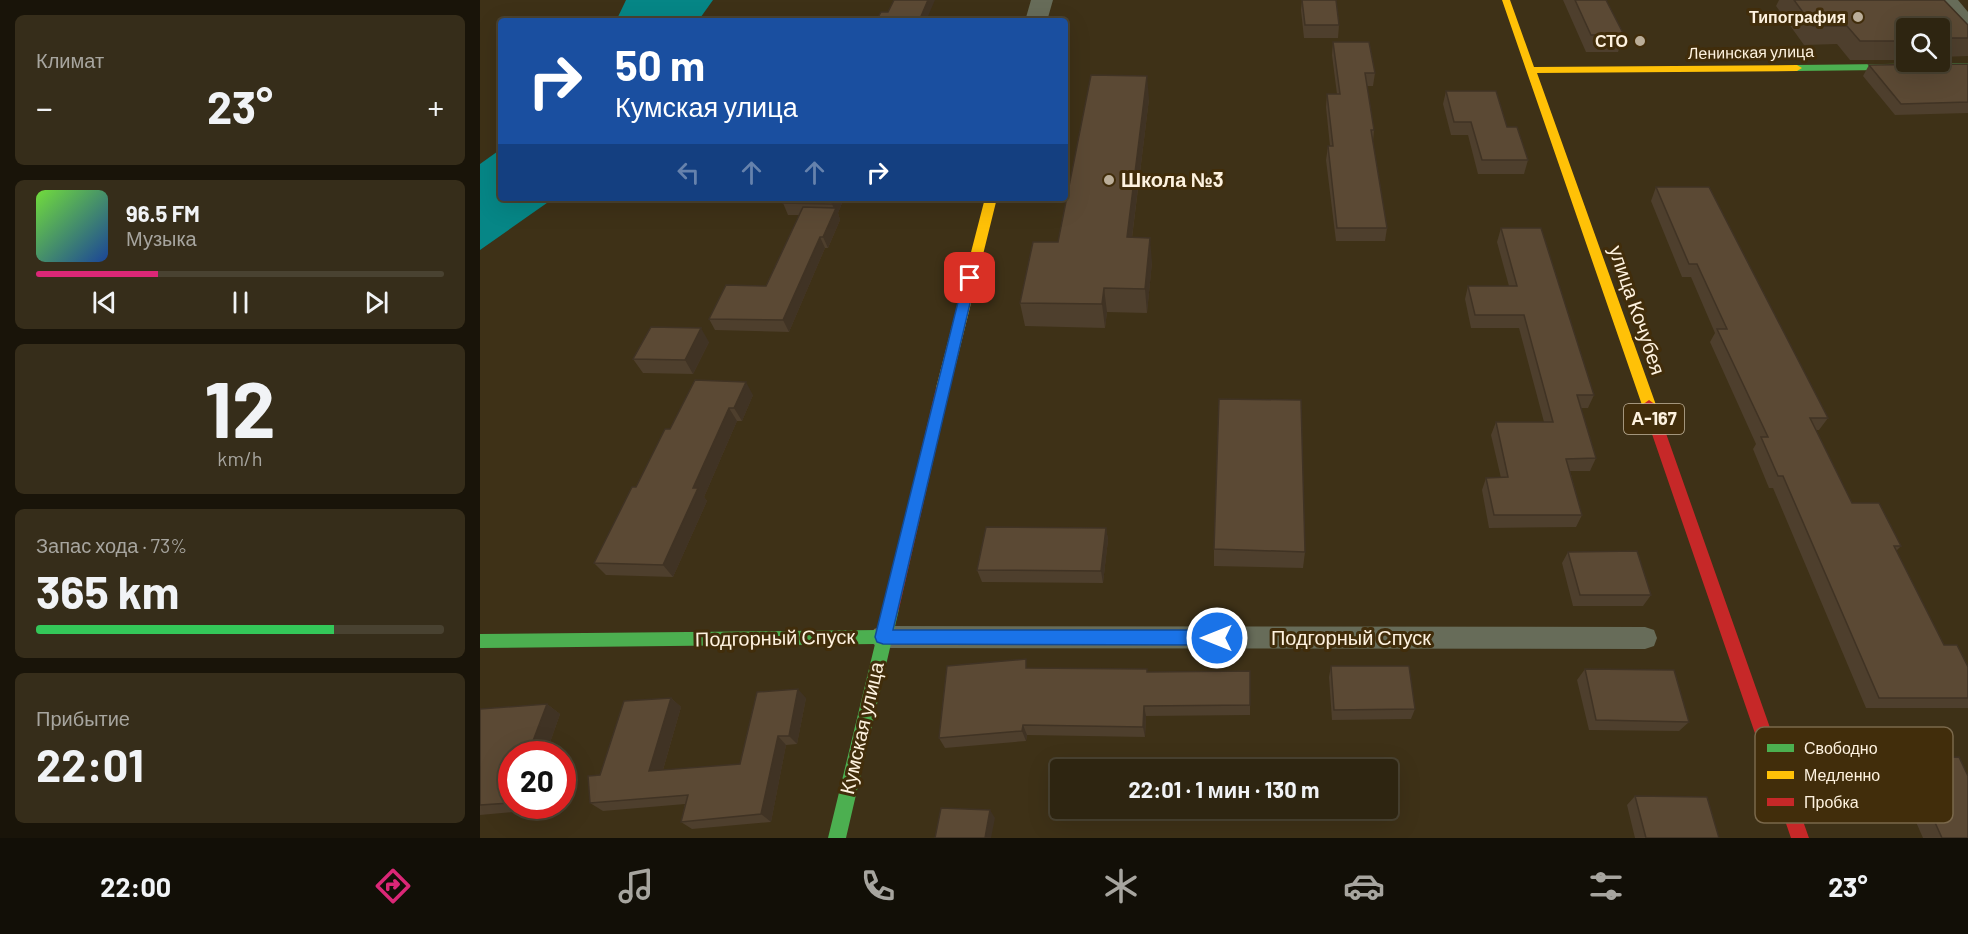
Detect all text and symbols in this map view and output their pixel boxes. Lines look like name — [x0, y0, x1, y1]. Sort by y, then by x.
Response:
place label: Типография — [1749, 7, 1846, 26]
marker: Типография — [1851, 10, 1865, 24]
map controls — [1896, 18, 1950, 72]
button: search — [1896, 18, 1950, 72]
place label: СТО — [1595, 31, 1628, 50]
marker: СТО — [1633, 34, 1647, 48]
text: 50 m — [615, 39, 705, 89]
street label: Ленинская улица — [1688, 41, 1814, 62]
icon: right — [516, 42, 594, 120]
text: Климат — [36, 48, 104, 72]
text: 23° — [207, 79, 273, 133]
text: − — [36, 87, 53, 127]
text: + — [427, 87, 444, 127]
text: Кумская улица — [615, 90, 798, 122]
icon: left — [672, 156, 705, 189]
icon: ahead — [735, 156, 768, 189]
icon: ahead — [798, 156, 831, 189]
icon: right — [861, 156, 894, 189]
place label: Школа №3 — [1121, 167, 1224, 191]
marker: Школа №3 — [1102, 173, 1116, 187]
text: 96.5 FM — [126, 200, 200, 226]
text: Музыка — [126, 226, 197, 250]
street label: улица Кочубея — [1605, 242, 1671, 377]
pin — [944, 252, 995, 303]
icon: arrive — [953, 261, 986, 294]
icon: previous — [88, 286, 121, 319]
icon: pause — [224, 286, 257, 319]
icon: next — [360, 286, 393, 319]
text: 12 — [204, 360, 276, 454]
road number: А-167 — [1624, 404, 1684, 434]
text: km/h — [217, 446, 263, 470]
text: Запас хода · 73% — [36, 533, 187, 557]
text: 365 km — [36, 564, 179, 618]
position arrow — [1185, 606, 1249, 670]
street label: Подгорный Спуск — [695, 624, 856, 650]
street label: Подгорный Спуск — [1271, 625, 1431, 649]
street label: Кумская улица — [834, 658, 888, 796]
text: Прибытие — [36, 706, 130, 730]
legend — [1755, 727, 1953, 823]
text: 22:01 — [36, 737, 144, 791]
text: Свободно — [1804, 738, 1878, 757]
speed limit sign: 20 — [498, 741, 576, 819]
text: Медленно — [1804, 765, 1880, 784]
text: 22:01 · 1 мин · 130 m — [1129, 776, 1319, 802]
text: Пробка — [1804, 792, 1859, 811]
icon: directions — [372, 865, 414, 907]
icon: music — [615, 865, 657, 907]
icon: phone — [857, 865, 899, 907]
icon: climate — [1100, 865, 1142, 907]
icon: car — [1343, 865, 1385, 907]
icon: filters — [1585, 865, 1627, 907]
text: 22:00 — [100, 870, 171, 902]
text: 23° — [1828, 870, 1868, 902]

